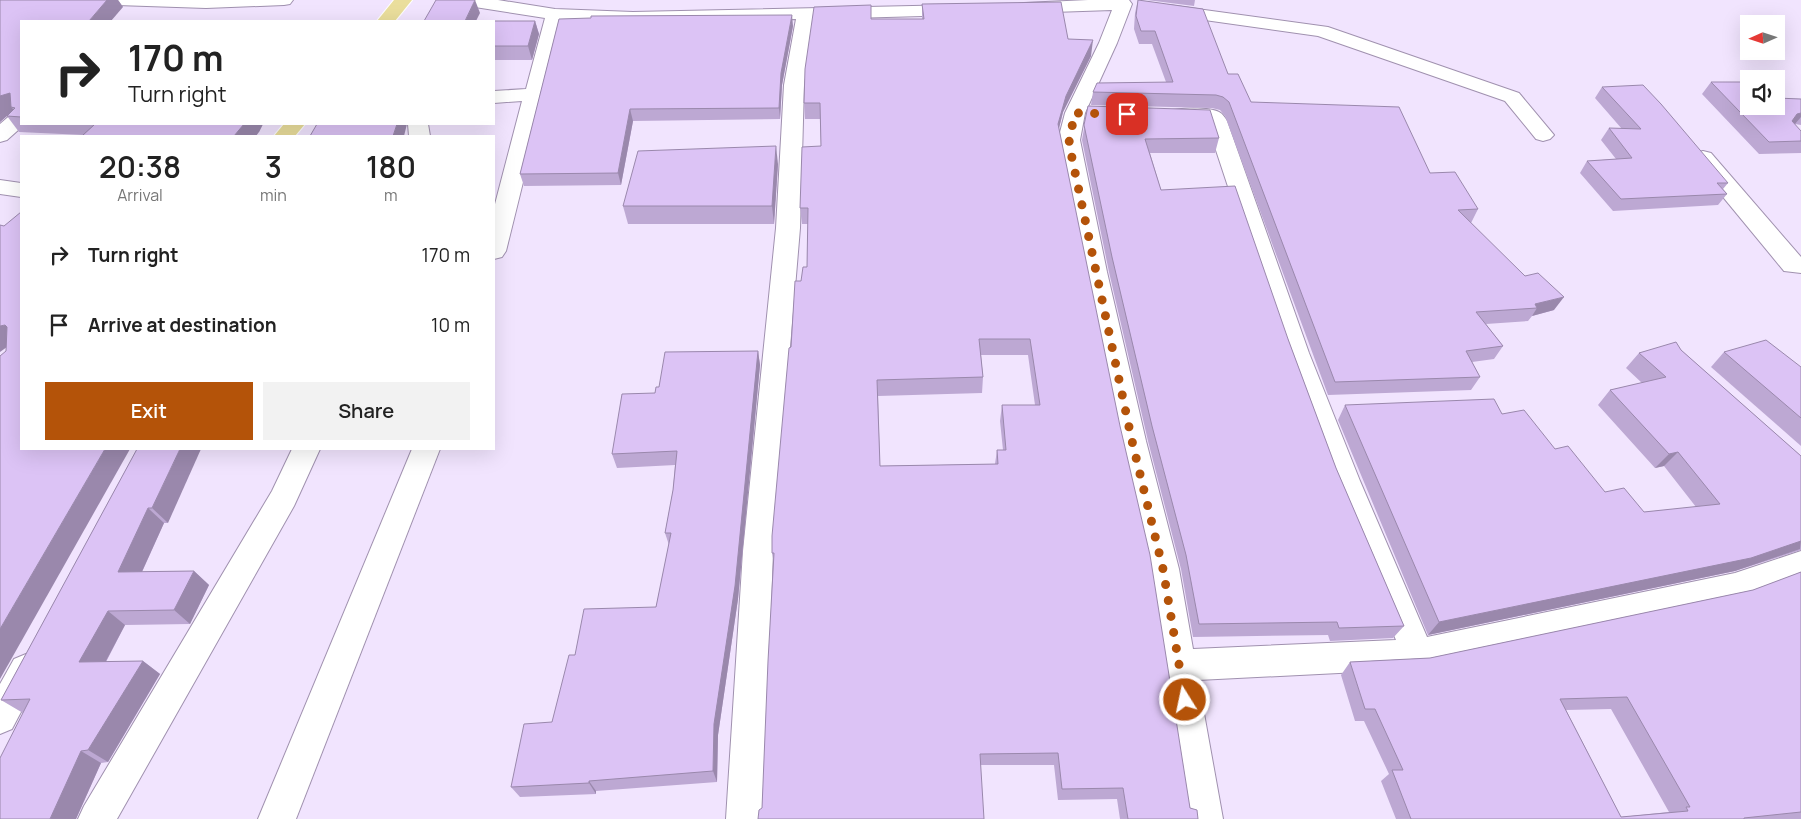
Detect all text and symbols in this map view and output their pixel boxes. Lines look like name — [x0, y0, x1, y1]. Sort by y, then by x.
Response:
north arrow — [1740, 15, 1785, 60]
map controls — [1740, 15, 1785, 115]
text: 170 m — [128, 34, 224, 82]
icon: right — [45, 40, 110, 105]
button: sound — [1740, 70, 1785, 115]
text: Turn right — [128, 79, 226, 109]
pin — [1106, 93, 1148, 135]
icon: arrive — [1113, 100, 1141, 128]
text: 20:38 — [99, 146, 181, 187]
text: 3 — [265, 146, 282, 187]
text: 180 — [366, 146, 416, 187]
text: Arrival — [117, 184, 163, 206]
text: min — [260, 184, 287, 206]
text: m — [384, 184, 398, 206]
icon: right — [45, 241, 73, 269]
text: Turn right — [88, 242, 178, 268]
text: 170 m — [422, 242, 470, 268]
icon: arrive — [45, 311, 73, 339]
text: Arrive at destination — [88, 312, 277, 338]
text: 10 m — [431, 312, 470, 338]
button: Exit — [45, 382, 253, 440]
button: Share — [263, 382, 470, 440]
position arrow — [1158, 673, 1210, 725]

